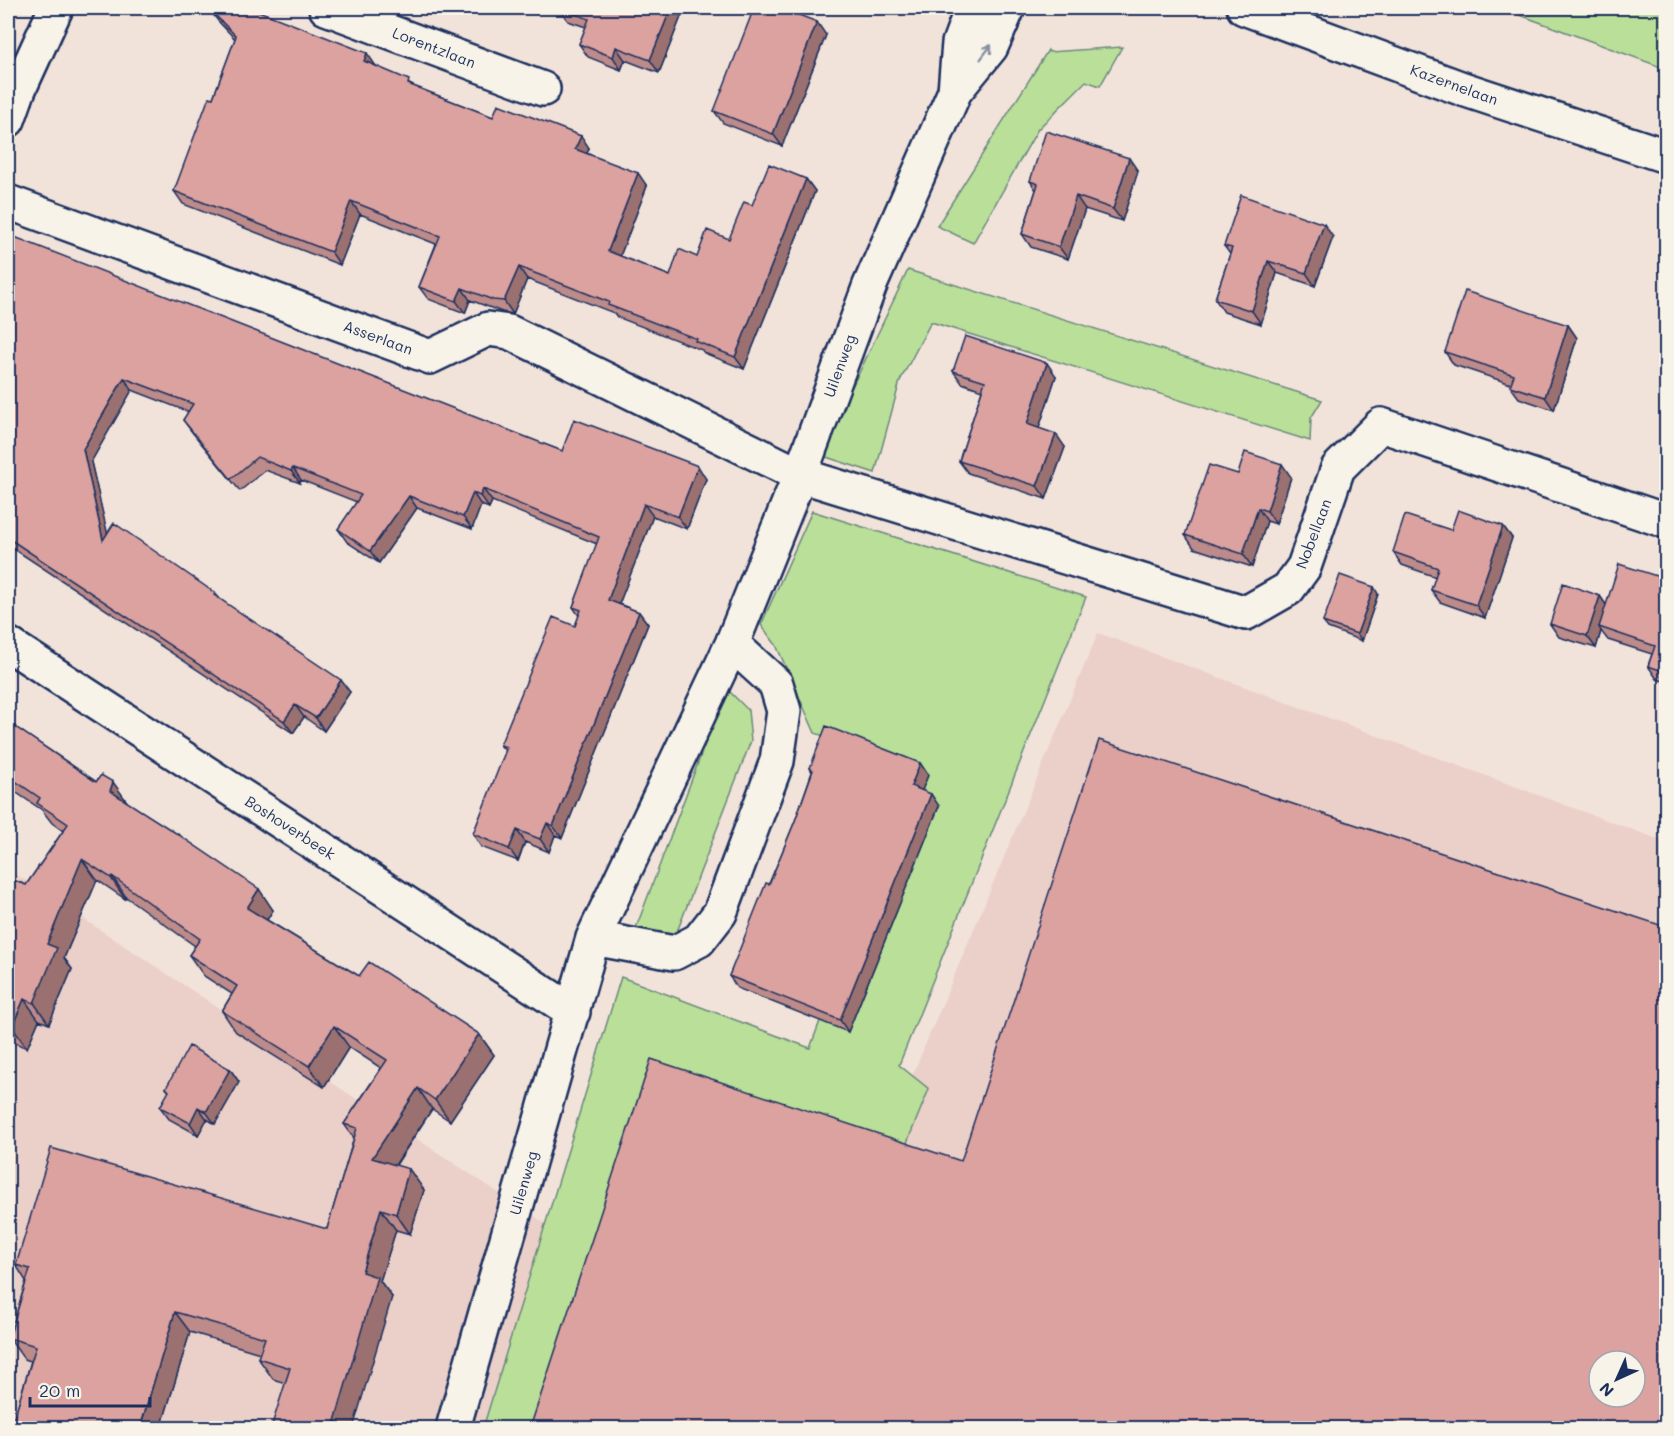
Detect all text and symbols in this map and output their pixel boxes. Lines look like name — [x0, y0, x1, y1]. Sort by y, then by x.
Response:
street label: Lorentzlaan — [390, 22, 479, 72]
one-way arrow — [980, 45, 993, 61]
street label: Kazernelaan — [1408, 59, 1501, 109]
street label: Asserlaan — [341, 315, 416, 359]
street label: Uilenweg — [818, 331, 860, 400]
street label: Nobellaan — [1291, 496, 1336, 571]
street label: Boshoverbeek — [242, 791, 340, 864]
street label: Uilenweg — [504, 1148, 542, 1217]
north arrow — [1587, 1349, 1647, 1409]
scale bar — [30, 1370, 150, 1408]
text: 20 m — [39, 1378, 80, 1402]
text: N — [1594, 1378, 1618, 1402]

